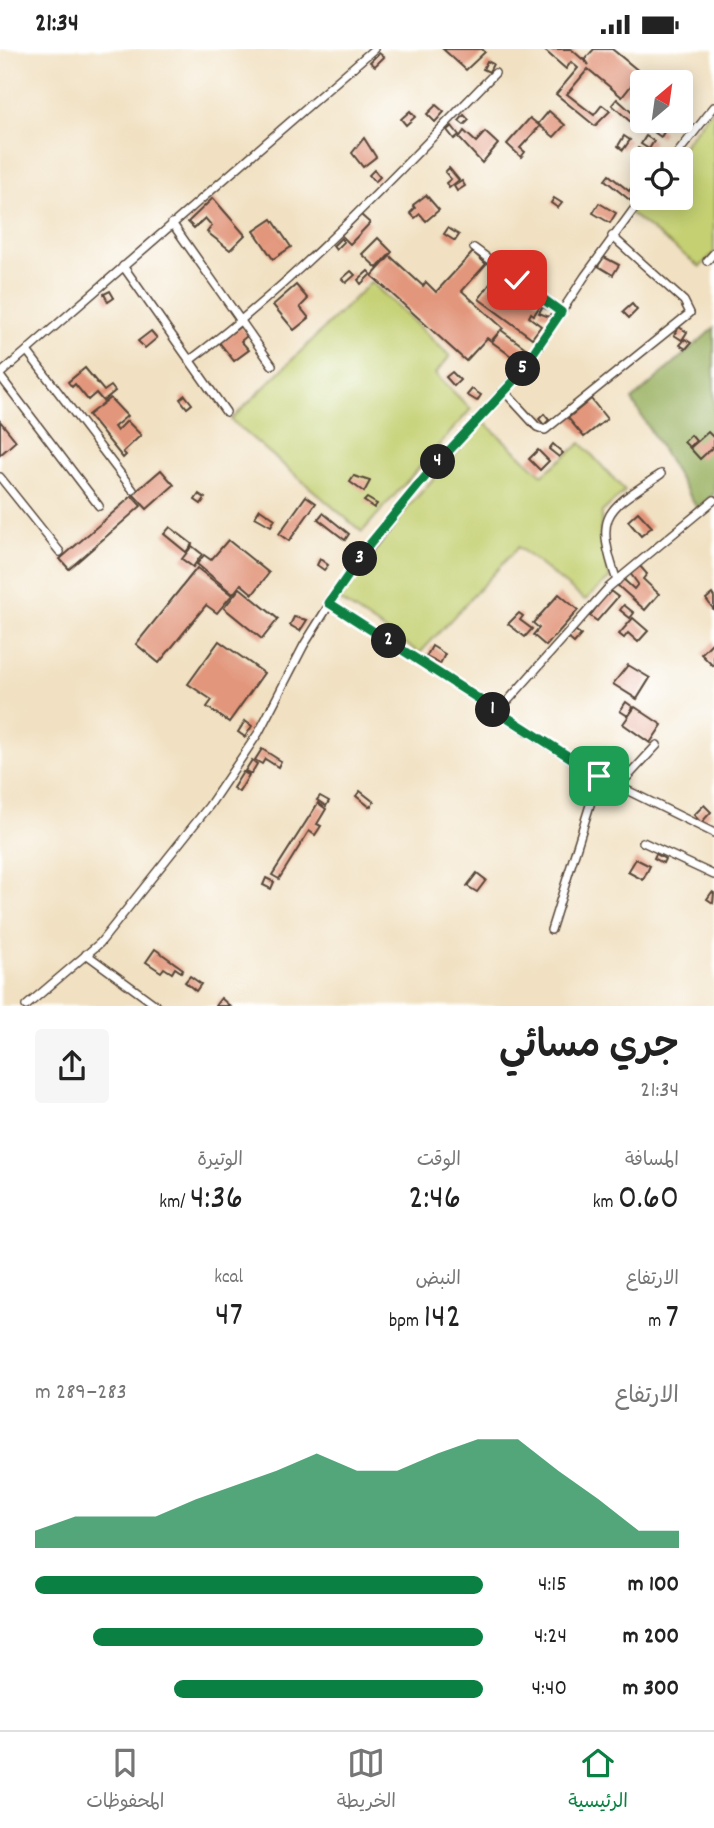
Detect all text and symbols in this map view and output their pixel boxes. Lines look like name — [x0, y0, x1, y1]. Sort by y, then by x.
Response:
text: 21:34 — [35, 6, 79, 43]
north arrow — [630, 70, 693, 133]
map controls — [630, 70, 693, 210]
button: locate — [630, 147, 693, 210]
pin — [487, 250, 547, 310]
icon: check — [498, 261, 536, 299]
pin: 5 — [505, 351, 540, 387]
text: 5 — [518, 355, 527, 382]
pin: 4 — [420, 445, 456, 479]
text: 4 — [434, 448, 441, 475]
pin: 3 — [342, 541, 378, 577]
text: 3 — [355, 545, 364, 572]
pin: 2 — [372, 623, 406, 659]
text: 2 — [384, 627, 393, 654]
pin: 1 — [476, 693, 510, 727]
text: 1 — [490, 696, 495, 723]
pin — [569, 746, 629, 806]
icon: arrive — [580, 757, 618, 795]
text: جري مسائي — [499, 1021, 679, 1076]
button: share — [35, 1029, 109, 1103]
text: 21:34 — [640, 1075, 679, 1108]
text: الوتيرة — [197, 1148, 243, 1175]
text: الوقت — [417, 1148, 461, 1175]
text: المسافة — [625, 1148, 679, 1175]
text: 4:36 — [190, 1175, 243, 1225]
text: 2:46 — [408, 1175, 461, 1225]
text: 0.60 — [618, 1175, 679, 1225]
text: /km — [159, 1190, 190, 1217]
text: km — [593, 1190, 618, 1217]
text: kcal — [214, 1265, 243, 1292]
text: النبض — [416, 1267, 461, 1294]
text: الارتفاع — [626, 1267, 679, 1294]
text: 47 — [215, 1292, 243, 1342]
text: 142 — [424, 1294, 461, 1344]
text: 7 — [666, 1294, 679, 1344]
text: bpm — [389, 1309, 424, 1336]
text: m — [648, 1309, 666, 1336]
text: 283–289 m — [35, 1377, 127, 1410]
text: الارتفاع — [615, 1381, 679, 1414]
text: 4:15 — [538, 1569, 567, 1602]
text: 100 m — [628, 1569, 679, 1602]
text: 4:24 — [534, 1621, 567, 1654]
text: 200 m — [623, 1621, 679, 1654]
text: 4:40 — [532, 1673, 567, 1706]
text: 300 m — [623, 1673, 679, 1706]
tab: المحفوظات — [86, 1744, 164, 1817]
tab: الخريطة — [337, 1744, 396, 1817]
tab: الرئيسية — [568, 1744, 628, 1817]

